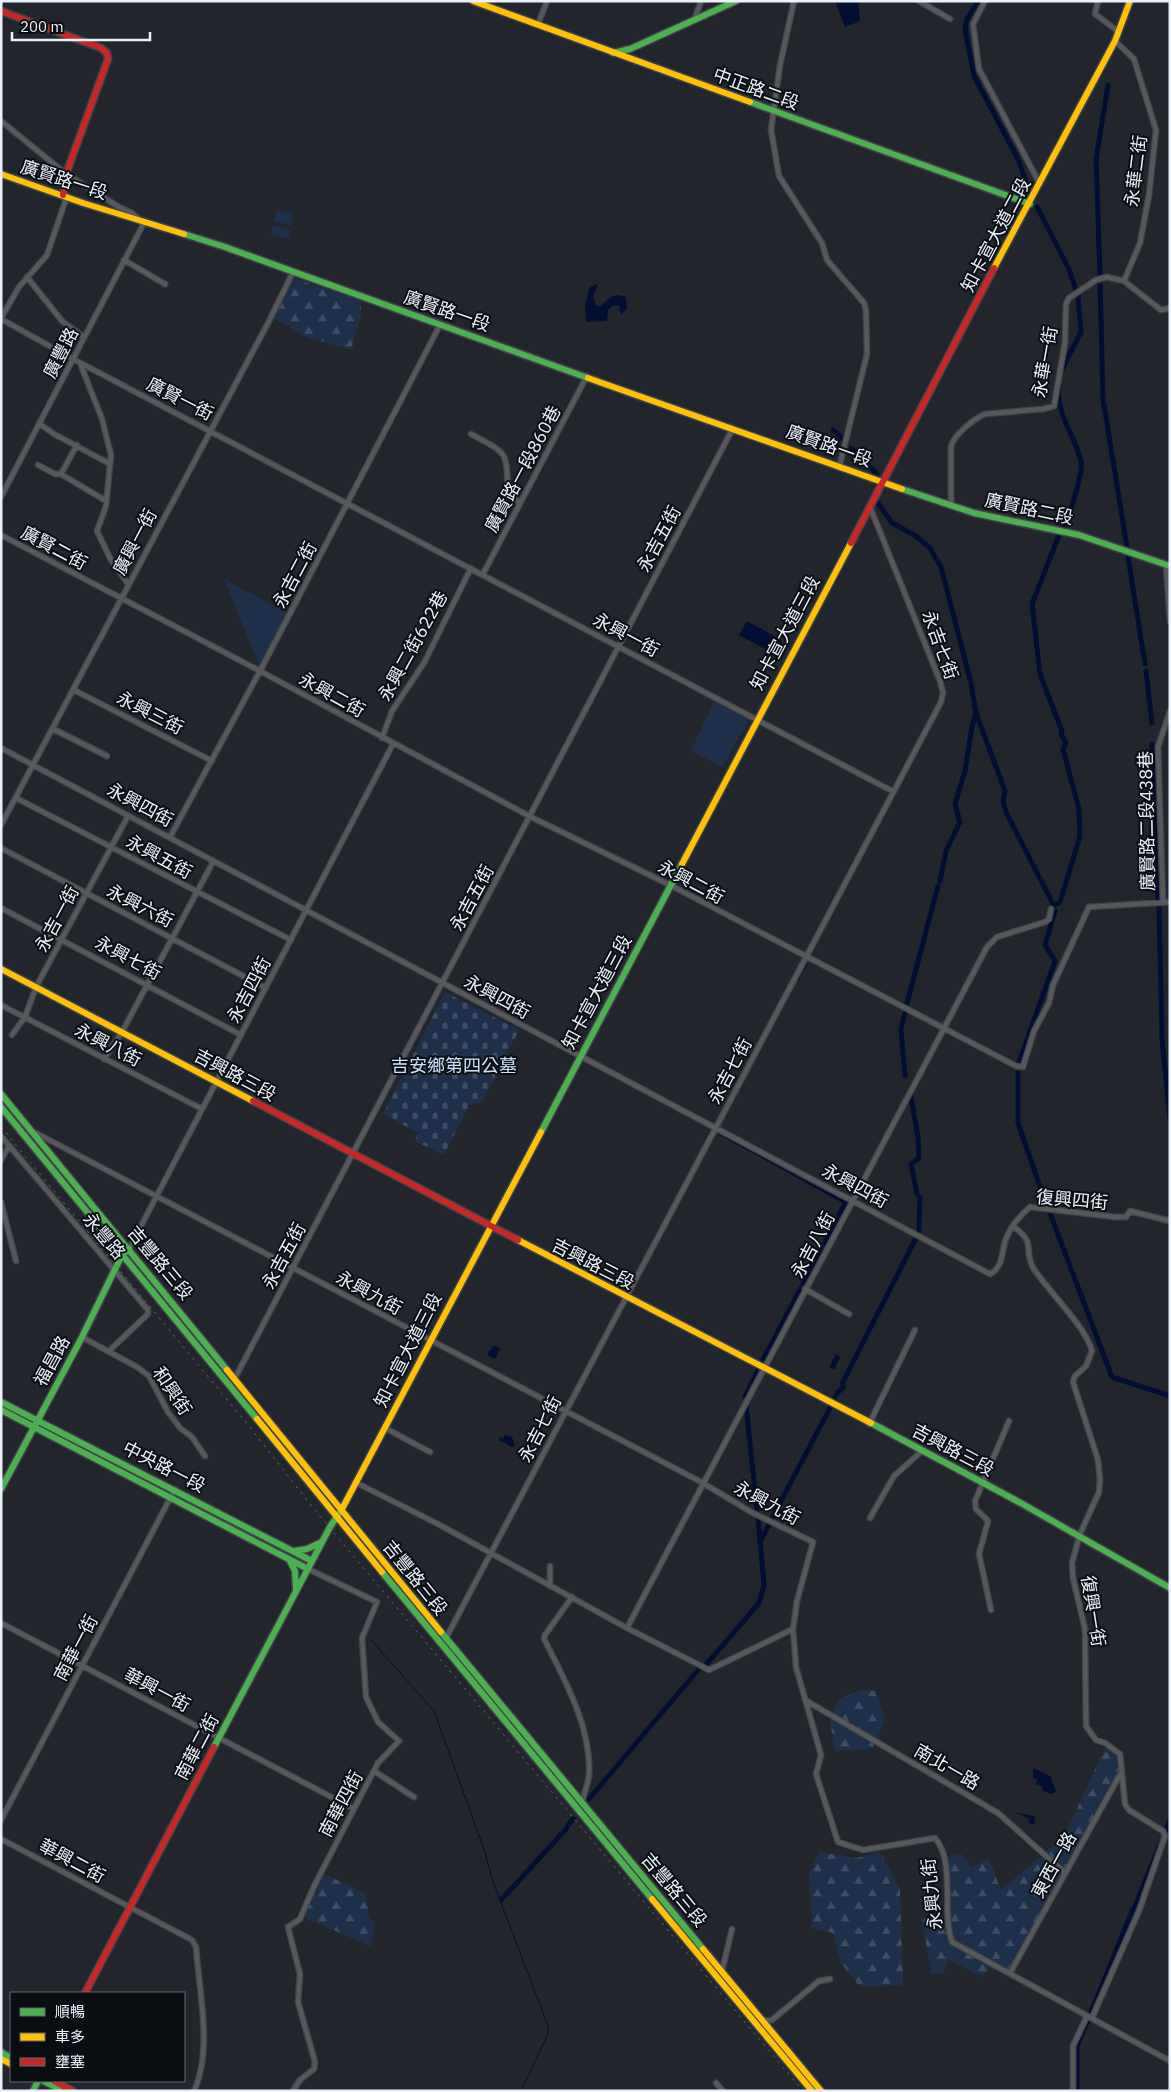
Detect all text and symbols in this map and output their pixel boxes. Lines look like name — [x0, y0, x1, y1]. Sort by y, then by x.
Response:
scale bar — [12, 10, 150, 42]
text: 200 m — [20, 17, 64, 36]
street label: 中正路二段 — [710, 62, 802, 115]
street label: 永華二街 — [1120, 134, 1151, 208]
street label: 廣賢路一段 — [18, 155, 111, 204]
street label: 知卡宣大道二段 — [956, 174, 1035, 296]
street label: 廣賢路一段 — [401, 285, 493, 336]
street label: 廣豐路 — [38, 323, 83, 382]
street label: 永華一街 — [1027, 324, 1062, 399]
street label: 廣賢一街 — [143, 372, 218, 425]
street label: 廣賢路一段860巷 — [479, 401, 566, 536]
street label: 廣賢路一段 — [783, 419, 875, 472]
street label: 廣賢路二段 — [983, 488, 1076, 529]
street label: 永吉五街 — [632, 502, 686, 576]
street label: 廣興一街 — [108, 505, 162, 579]
street label: 廣賢二街 — [17, 521, 91, 575]
street label: 永吉二街 — [268, 538, 322, 612]
street label: 知卡宣大道三段 — [745, 572, 824, 694]
street label: 永興二街622巷 — [373, 587, 452, 705]
street label: 永吉七街 — [917, 607, 964, 683]
street label: 永興一街 — [589, 608, 663, 662]
street label: 永興二街 — [295, 667, 369, 722]
street label: 永興三街 — [113, 686, 188, 739]
street label: 廣賢路二段438巷 — [1134, 751, 1159, 891]
street label: 永興四街 — [103, 778, 177, 832]
street label: 永興五街 — [122, 830, 196, 884]
street label: 永興二街 — [654, 855, 728, 909]
street label: 永吉五街 — [445, 861, 499, 935]
street label: 永興六街 — [103, 879, 178, 932]
street label: 永吉一街 — [30, 882, 84, 956]
street label: 永興七街 — [91, 931, 165, 985]
street label: 知卡宣大道三段 — [557, 931, 636, 1053]
street label: 永吉四街 — [222, 953, 276, 1027]
street label: 永興四街 — [460, 970, 534, 1024]
street label: 永興八街 — [71, 1018, 146, 1071]
street label: 永吉七街 — [703, 1034, 757, 1108]
street label: 吉興路三段 — [190, 1043, 280, 1106]
park label: 吉安鄉第四公墓 — [391, 1054, 517, 1077]
street label: 永興四街 — [818, 1159, 892, 1213]
street label: 復興四街 — [1035, 1185, 1109, 1214]
street label: 永豐路 — [78, 1208, 131, 1264]
street label: 永吉八街 — [786, 1208, 840, 1282]
street label: 永吉五街 — [257, 1219, 311, 1293]
street label: 吉豐路三段 — [123, 1221, 198, 1305]
street label: 吉興路三段 — [548, 1233, 639, 1294]
street label: 永興九街 — [332, 1266, 406, 1320]
street label: 知卡宣大道三段 — [369, 1288, 446, 1411]
street label: 福昌路 — [28, 1332, 75, 1390]
street label: 和興街 — [148, 1362, 197, 1420]
street label: 永吉七街 — [513, 1391, 566, 1466]
street label: 吉興路三段 — [908, 1418, 998, 1481]
street label: 中央路一段 — [119, 1436, 210, 1497]
street label: 永興九街 — [730, 1476, 804, 1530]
street label: 吉豐路三段 — [378, 1535, 453, 1620]
street label: 復興一街 — [1077, 1574, 1110, 1648]
street label: 南華一街 — [49, 1611, 103, 1685]
street label: 華興一街 — [120, 1663, 194, 1717]
street label: 南華二街 — [170, 1710, 224, 1784]
street label: 南北一路 — [910, 1739, 984, 1795]
street label: 南華四街 — [314, 1767, 368, 1841]
street label: 東西一路 — [1026, 1828, 1081, 1902]
street label: 華興二街 — [35, 1834, 109, 1888]
street label: 吉豐路三段 — [637, 1848, 712, 1932]
street label: 永興九街 — [916, 1857, 947, 1931]
legend — [10, 1992, 185, 2082]
text: 順暢 — [55, 2002, 85, 2021]
text: 車多 — [55, 2027, 85, 2046]
text: 壅塞 — [55, 2052, 85, 2071]

